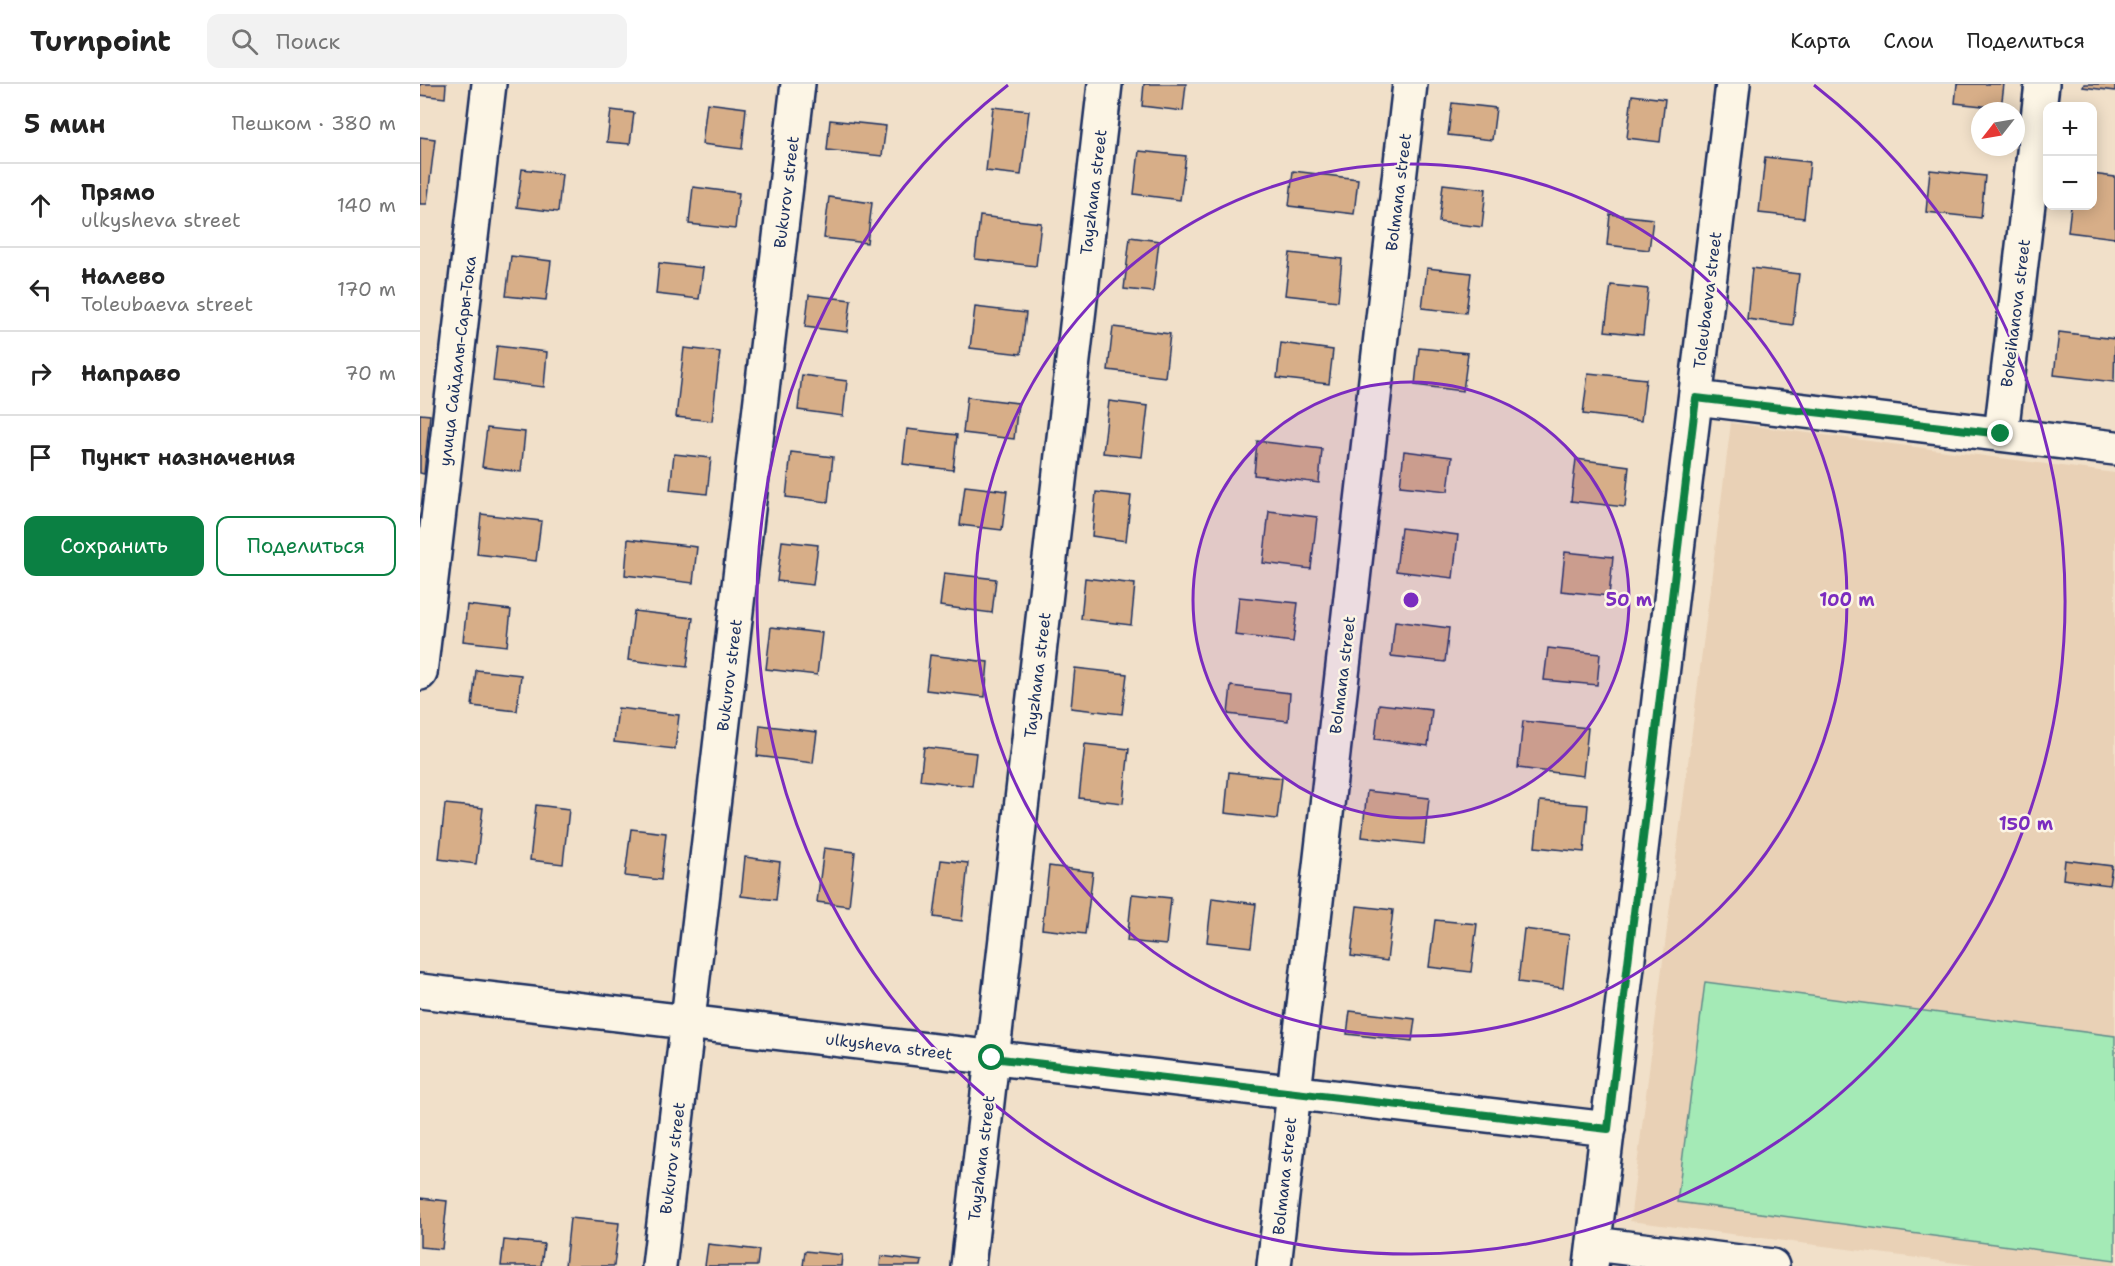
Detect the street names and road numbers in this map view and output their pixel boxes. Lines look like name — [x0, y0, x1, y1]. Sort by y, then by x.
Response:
street label: Tayzhana street — [1075, 128, 1112, 256]
street label: Bolmana street — [1381, 132, 1416, 252]
street label: Bukurov street — [769, 135, 804, 249]
street label: Toleubaeva street — [1689, 230, 1726, 370]
street label: Bokeihanova street — [1996, 238, 2035, 388]
street label: улица Сайдалы-Сары-Тока — [434, 255, 481, 467]
street label: Tayzhana street — [1019, 611, 1056, 739]
street label: Bolmana street — [1325, 615, 1360, 735]
street label: Bukurov street — [712, 618, 747, 732]
street label: ulkysheva street — [824, 1028, 954, 1065]
street label: Tayzhana street — [963, 1094, 1000, 1222]
street label: Bukurov street — [655, 1101, 690, 1215]
street label: Bolmana street — [1268, 1116, 1301, 1236]

